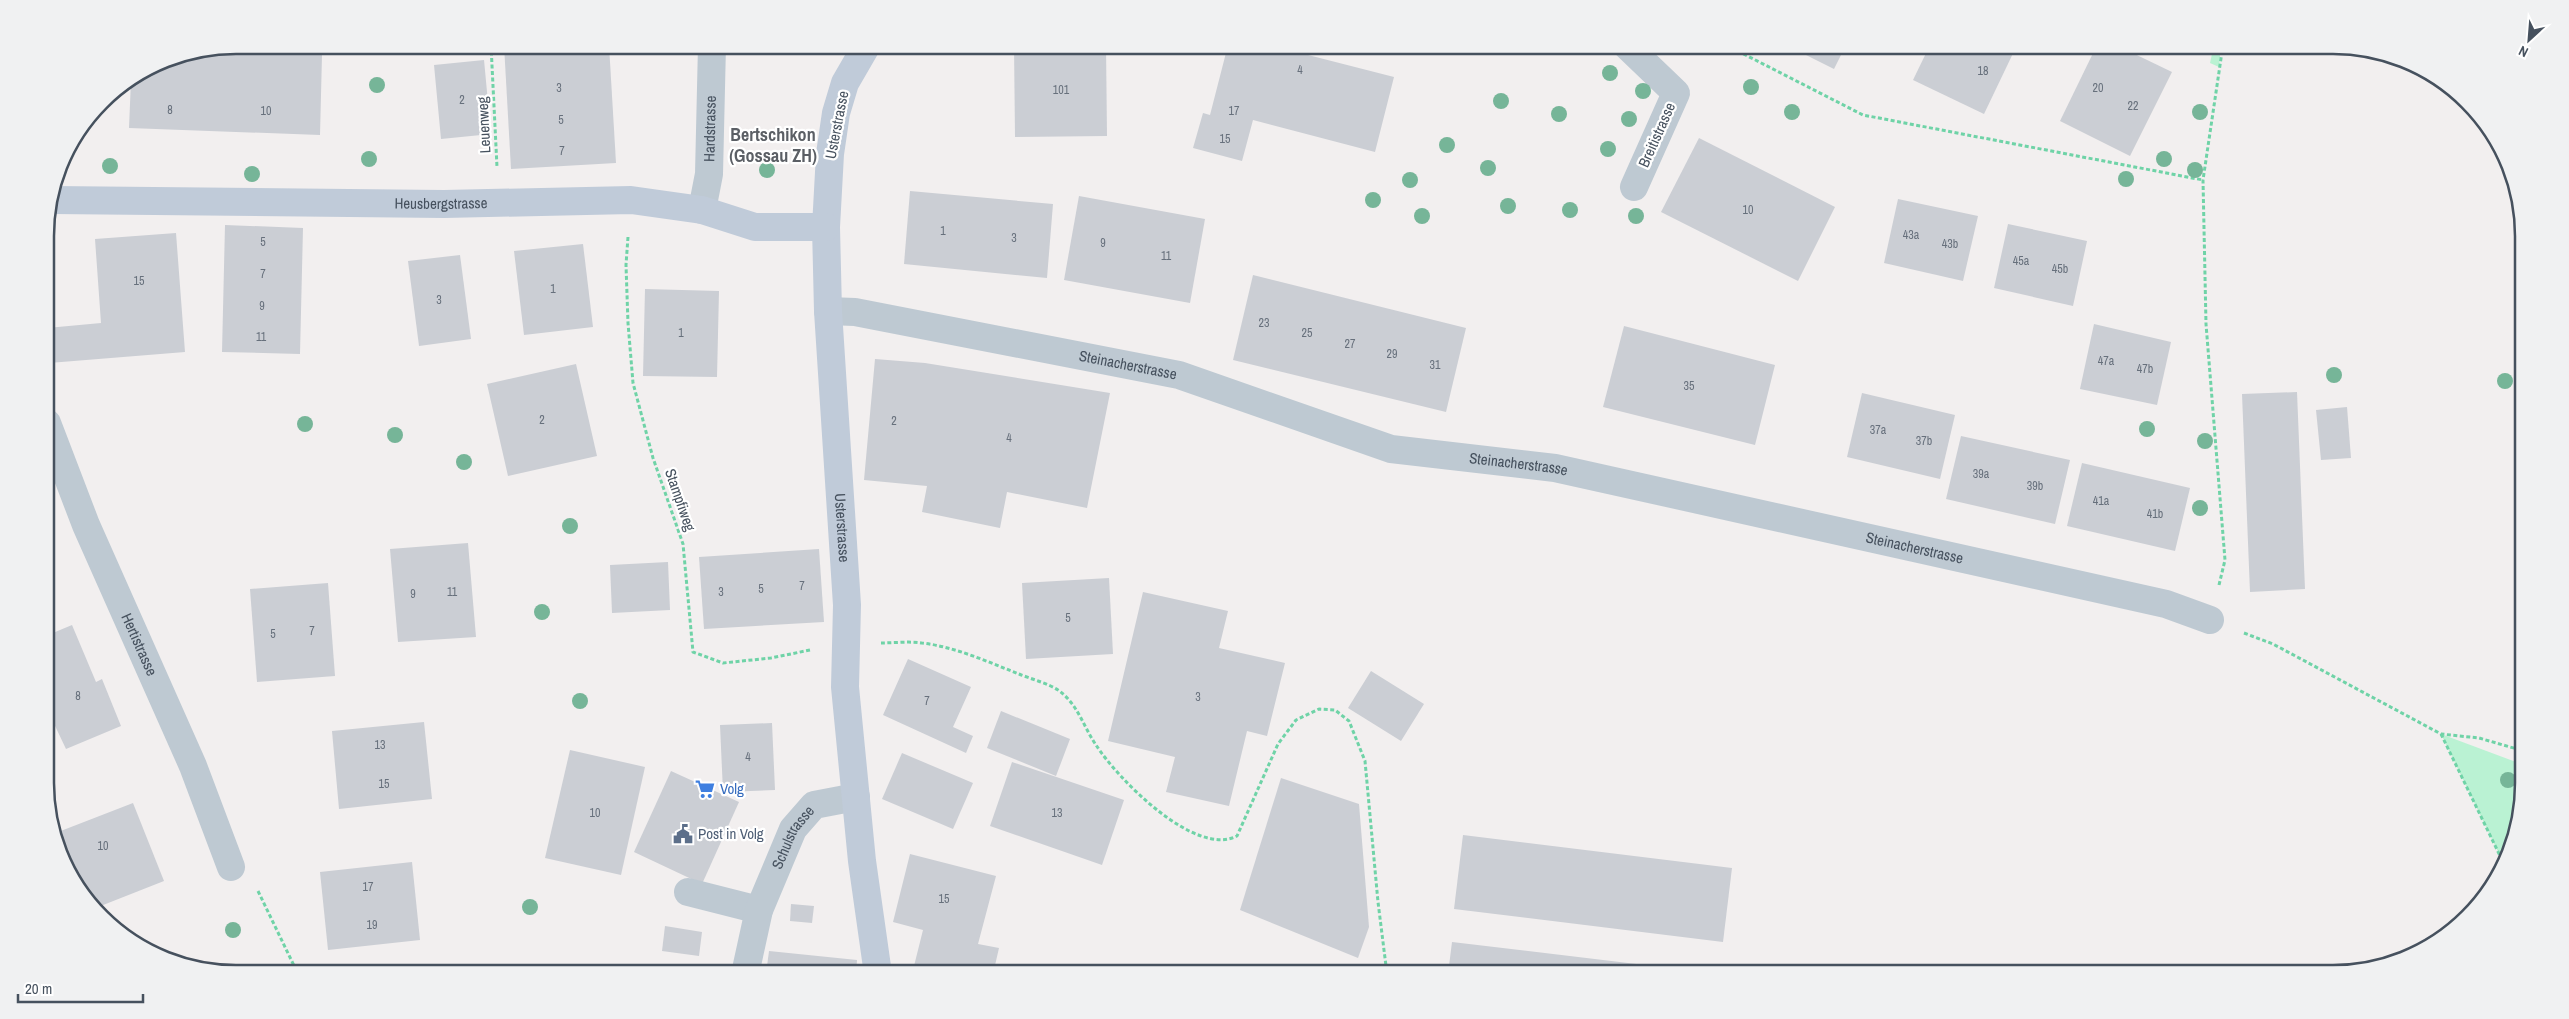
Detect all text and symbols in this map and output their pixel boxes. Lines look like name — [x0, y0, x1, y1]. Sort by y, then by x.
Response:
north arrow — [2504, 15, 2554, 65]
text: N — [2516, 42, 2531, 62]
house number: 4 — [1297, 62, 1303, 78]
house number: 18 — [1978, 63, 1988, 79]
house number: 3 — [556, 80, 562, 96]
house number: 20 — [2093, 80, 2103, 96]
house number: 101 — [1053, 82, 1070, 98]
street label: Usterstrasse — [820, 89, 853, 161]
house number: 2 — [459, 92, 465, 108]
street label: Hardstrasse — [698, 95, 721, 162]
street label: Leuenweg — [472, 96, 495, 154]
house number: 22 — [2128, 98, 2138, 114]
street label: Breitistrasse — [1633, 99, 1680, 171]
house number: 8 — [167, 102, 173, 118]
house number: 10 — [261, 103, 271, 119]
house number: 17 — [1229, 103, 1240, 119]
house number: 5 — [558, 112, 564, 128]
district label: Bertschikon (Gossau ZH) — [729, 122, 817, 168]
house number: 15 — [1220, 131, 1231, 147]
house number: 7 — [559, 143, 565, 159]
street label: Heusbergstrasse — [394, 192, 488, 214]
house number: 10 — [1743, 202, 1753, 218]
house number: 1 — [940, 223, 946, 239]
house number: 43a — [1903, 227, 1920, 243]
house number: 3 — [1011, 230, 1017, 246]
house number: 5 — [260, 234, 266, 250]
house number: 9 — [1100, 235, 1106, 251]
house number: 43b — [1942, 236, 1958, 252]
house number: 11 — [1161, 248, 1172, 264]
house number: 45a — [2013, 253, 2030, 269]
house number: 45b — [2052, 261, 2068, 277]
house number: 7 — [260, 266, 266, 282]
house number: 15 — [134, 273, 145, 289]
house number: 1 — [550, 281, 556, 297]
house number: 3 — [436, 292, 442, 308]
house number: 9 — [259, 298, 265, 314]
house number: 23 — [1259, 315, 1269, 331]
house number: 1 — [678, 325, 684, 341]
house number: 25 — [1302, 325, 1313, 341]
house number: 11 — [256, 329, 267, 345]
house number: 27 — [1345, 336, 1356, 352]
street label: Steinacherstrasse — [1077, 345, 1179, 384]
house number: 29 — [1387, 346, 1397, 362]
house number: 47a — [2098, 353, 2115, 369]
house number: 31 — [1430, 357, 1441, 373]
house number: 47b — [2137, 361, 2153, 377]
house number: 35 — [1684, 378, 1695, 394]
house number: 2 — [539, 412, 545, 428]
house number: 2 — [891, 413, 897, 429]
house number: 37a — [1870, 422, 1887, 438]
house number: 4 — [1006, 430, 1012, 446]
house number: 37b — [1916, 433, 1932, 449]
street label: Steinacherstrasse — [1468, 447, 1570, 481]
street label: Stampfiweg — [660, 466, 701, 534]
house number: 39a — [1973, 466, 1990, 482]
house number: 39b — [2027, 478, 2043, 494]
street label: Usterstrasse — [830, 493, 855, 563]
house number: 41a — [2093, 493, 2110, 509]
house number: 41b — [2147, 506, 2163, 522]
street label: Steinacherstrasse — [1864, 526, 1965, 569]
house number: 7 — [799, 578, 805, 594]
house number: 5 — [758, 581, 764, 597]
house number: 11 — [447, 584, 458, 600]
house number: 3 — [718, 584, 724, 600]
house number: 9 — [410, 586, 416, 602]
street label: Hertistrasse — [116, 610, 163, 679]
house number: 5 — [1065, 610, 1071, 626]
house number: 7 — [309, 623, 315, 639]
house number: 5 — [270, 626, 276, 642]
house number: 8 — [75, 688, 81, 704]
house number: 3 — [1195, 689, 1201, 705]
house number: 7 — [924, 693, 930, 709]
house number: 13 — [375, 737, 385, 753]
house number: 4 — [745, 749, 751, 765]
house number: 15 — [379, 776, 390, 792]
supermarket icon: Volg — [694, 778, 716, 800]
place label: Volg — [720, 778, 744, 799]
street label: Schulstrasse — [766, 801, 819, 872]
house number: 10 — [590, 805, 600, 821]
house number: 13 — [1052, 805, 1062, 821]
public building icon: Post in Volg — [672, 823, 694, 845]
place label: Post in Volg — [698, 823, 764, 844]
house number: 10 — [98, 838, 108, 854]
house number: 17 — [363, 879, 374, 895]
house number: 15 — [939, 891, 950, 907]
house number: 19 — [367, 917, 377, 933]
scale bar — [18, 972, 142, 1004]
text: 20 m — [25, 978, 52, 999]

